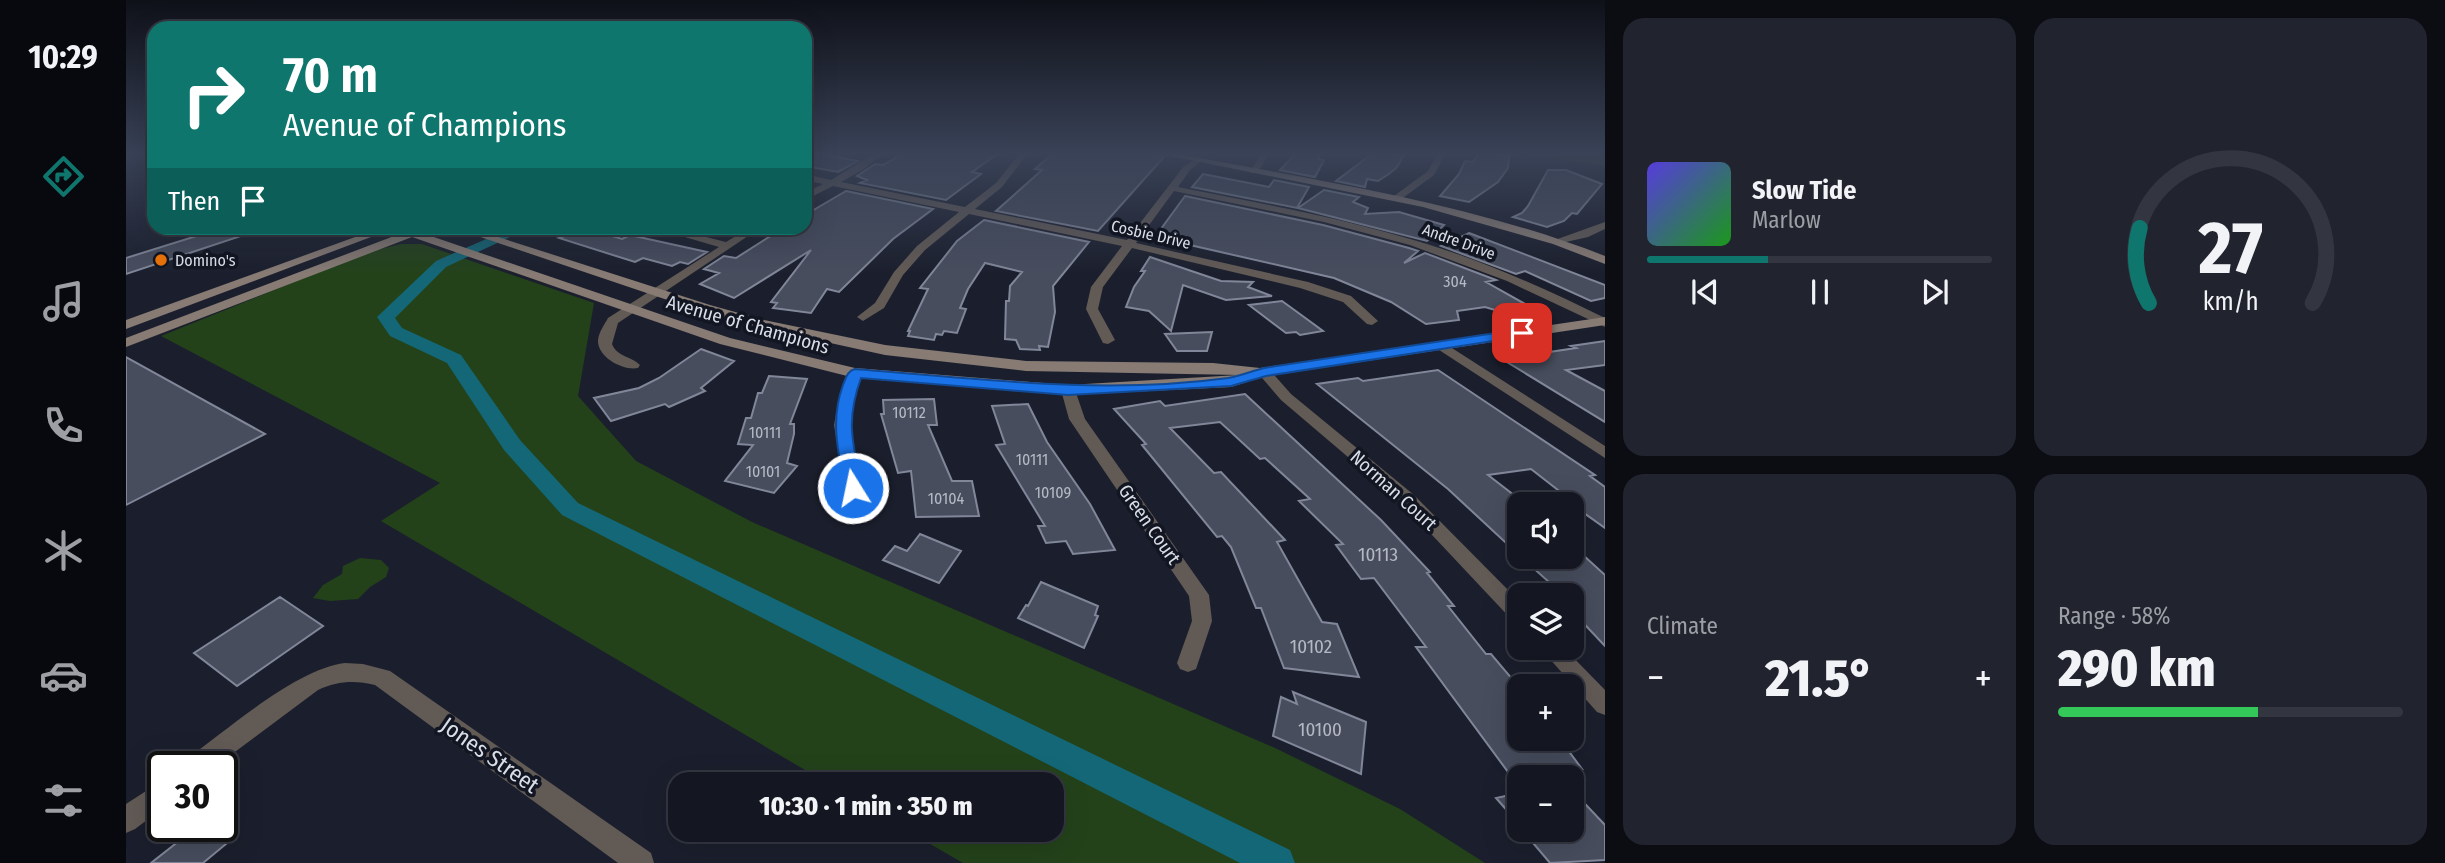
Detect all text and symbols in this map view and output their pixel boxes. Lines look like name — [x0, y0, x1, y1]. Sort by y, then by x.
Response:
text: 10:29 — [28, 38, 98, 76]
text: 70 m — [283, 46, 378, 105]
icon: right — [168, 49, 259, 140]
text: Avenue of Champions — [283, 106, 566, 144]
icon: directions — [39, 152, 88, 201]
text: Slow Tide — [1752, 175, 1856, 206]
icon: arrive — [234, 182, 272, 220]
text: Then — [168, 186, 220, 217]
text: 27 — [2197, 205, 2263, 292]
text: Marlow — [1752, 206, 1821, 234]
street label: Cosbie Drive — [1109, 216, 1193, 253]
street label: Andre Drive — [1420, 220, 1498, 263]
place label: Domino's — [175, 251, 236, 270]
marker: Domino's — [153, 252, 169, 268]
house number: 304 — [1443, 272, 1467, 291]
icon: previous — [1686, 273, 1724, 311]
icon: pause — [1801, 273, 1839, 311]
icon: next — [1916, 273, 1954, 311]
icon: music — [39, 277, 88, 326]
text: km/h — [2203, 287, 2258, 317]
street label: Avenue of Champions — [664, 290, 832, 359]
pin — [1492, 303, 1552, 363]
icon: arrive — [1503, 314, 1541, 352]
icon: phone — [39, 401, 88, 450]
house number: 10112 — [892, 403, 926, 422]
house number: 10111 — [749, 423, 781, 442]
street label: Norman Court — [1346, 445, 1442, 536]
house number: 10111 — [1016, 450, 1048, 469]
position arrow — [816, 451, 890, 525]
house number: 10101 — [746, 462, 780, 481]
street label: Green Court — [1114, 480, 1186, 569]
house number: 10109 — [1035, 483, 1071, 502]
house number: 10104 — [928, 489, 965, 508]
map controls — [1507, 492, 1584, 842]
button: sound — [1507, 492, 1584, 569]
icon: climate — [39, 526, 88, 575]
house number: 10113 — [1358, 543, 1398, 566]
button: layers — [1507, 583, 1584, 660]
text: Range · 58% — [2058, 602, 2170, 630]
text: Climate — [1647, 612, 1718, 640]
house number: 10102 — [1290, 635, 1332, 658]
text: 290 km — [2058, 637, 2216, 700]
text: 21.5° — [1765, 647, 1874, 710]
icon: car — [39, 651, 88, 700]
text: − — [1647, 655, 1664, 701]
text: + — [1975, 655, 1992, 701]
button: + — [1507, 674, 1584, 751]
street label: Jones Street — [435, 711, 545, 799]
house number: 10100 — [1298, 718, 1342, 741]
speed limit sign: 30 — [147, 751, 238, 842]
button: − — [1507, 765, 1584, 842]
icon: filters — [39, 776, 88, 825]
text: 10:30 · 1 min · 350 m — [759, 791, 973, 822]

